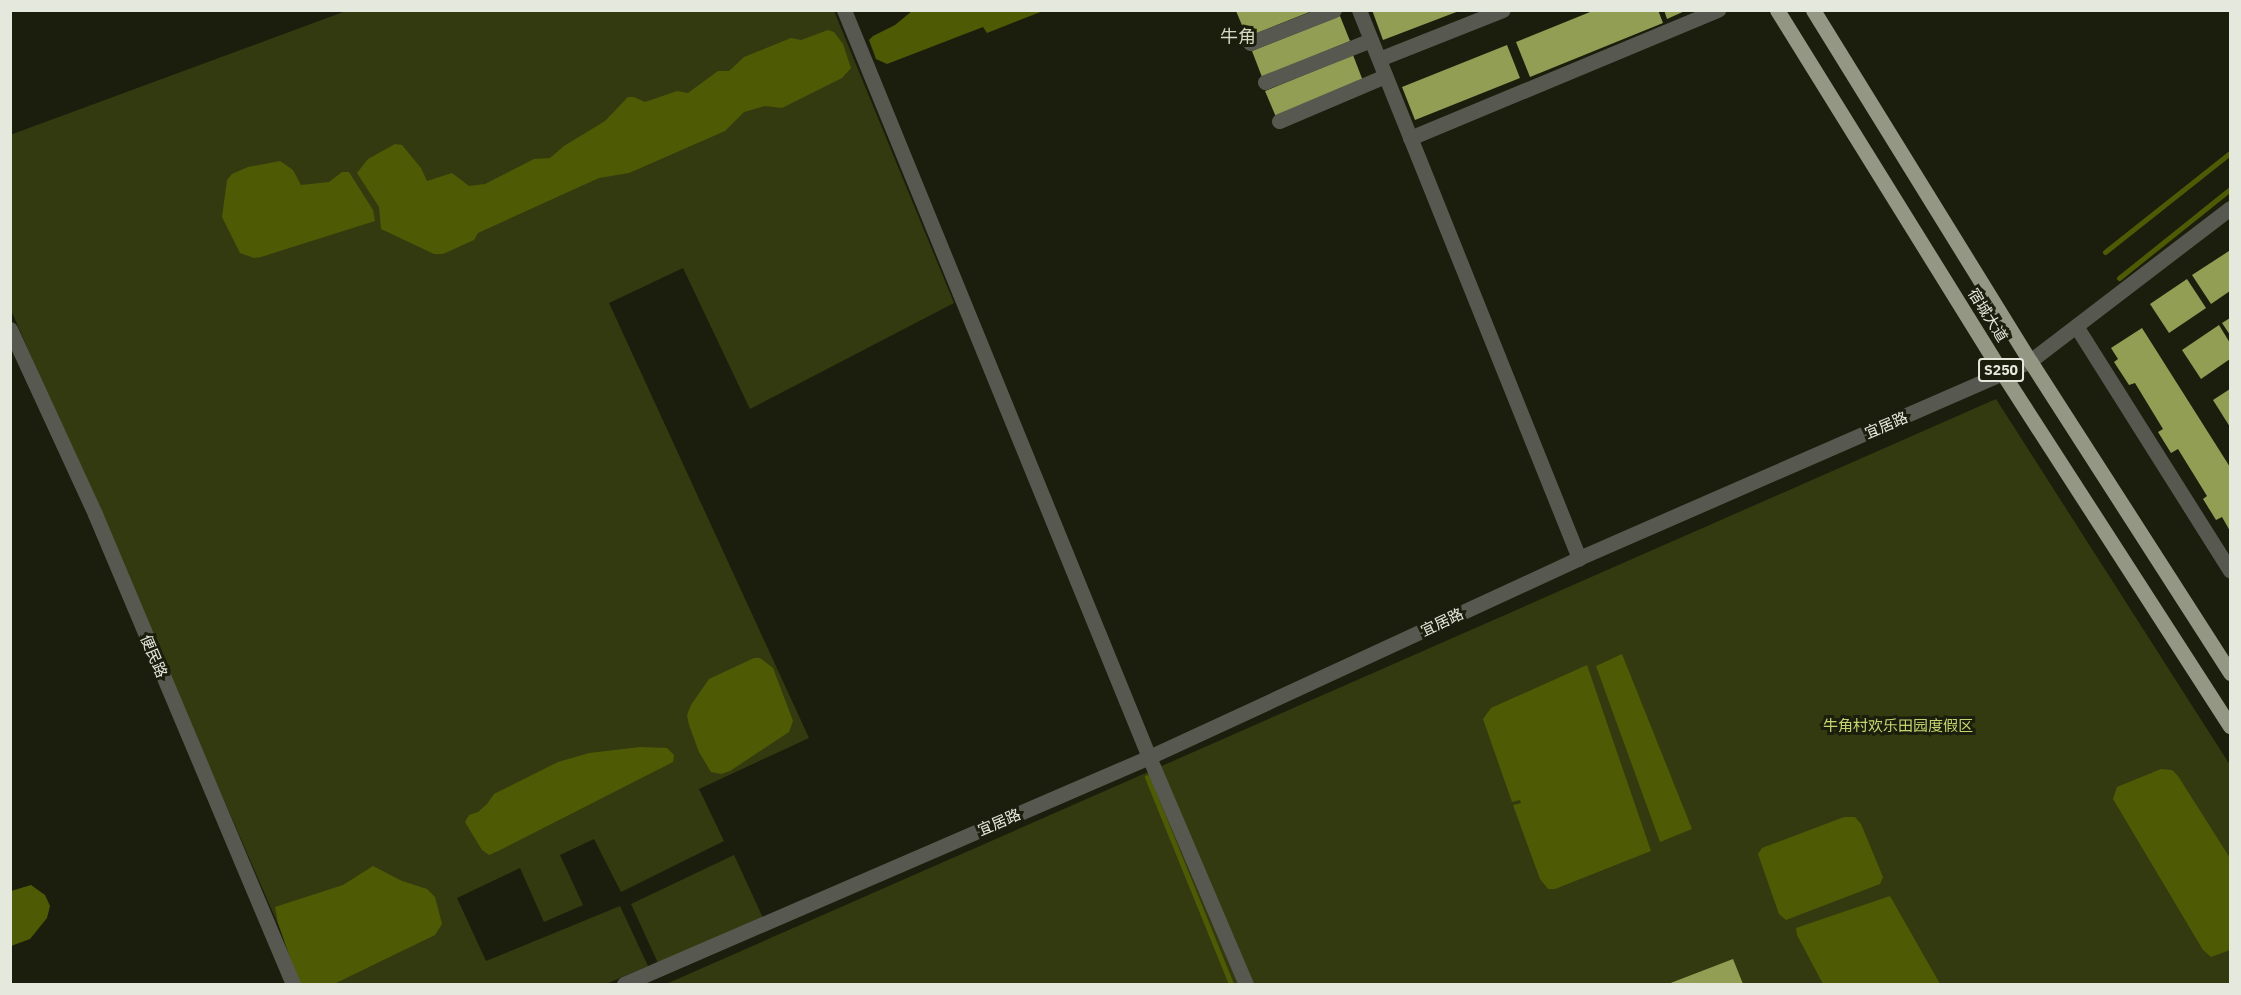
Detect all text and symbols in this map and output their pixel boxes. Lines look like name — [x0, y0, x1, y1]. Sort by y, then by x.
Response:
district label: 牛角 — [1220, 26, 1256, 48]
street label: 宿城大道 — [1964, 285, 2012, 345]
road number: S250 — [1977, 359, 2025, 381]
street label: 宜居路 — [1862, 408, 1910, 442]
street label: 宜居路 — [1418, 604, 1466, 640]
street label: 便民路 — [137, 632, 171, 680]
park label: 牛角村欢乐田园度假区 — [1823, 717, 1973, 735]
street label: 宜居路 — [975, 805, 1023, 839]

